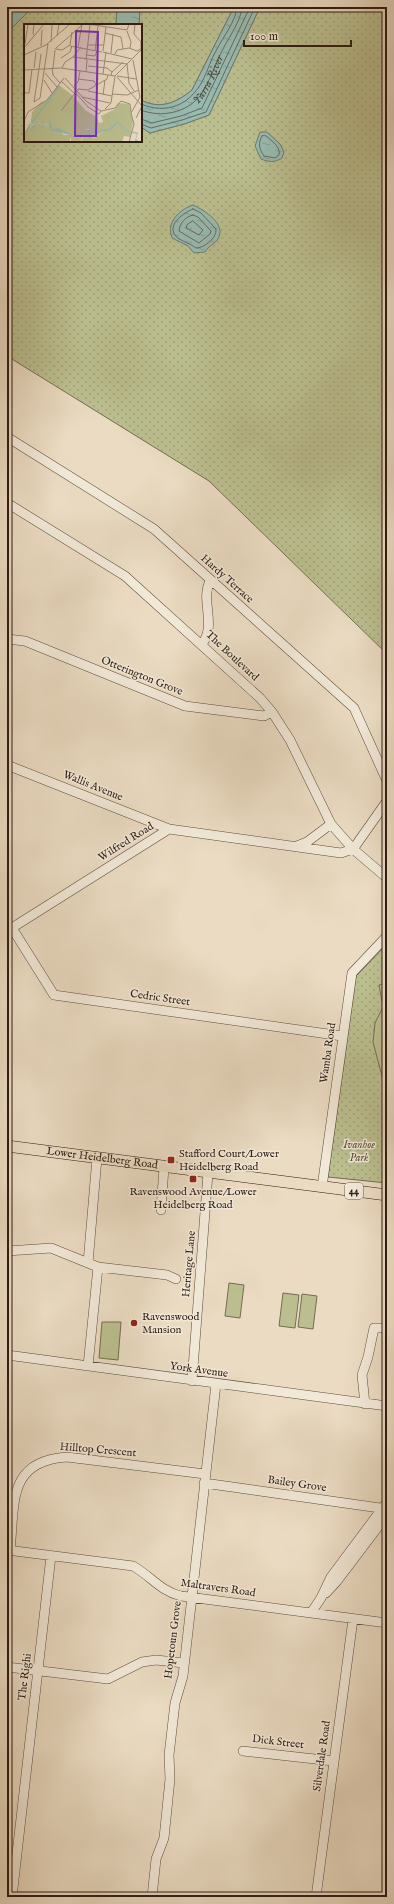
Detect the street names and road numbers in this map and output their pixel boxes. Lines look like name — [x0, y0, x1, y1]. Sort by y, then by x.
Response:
street label: Hardy Terrace — [198, 552, 256, 606]
street label: The Boulevard — [202, 628, 262, 684]
street label: Otterington Grove — [99, 653, 185, 699]
street label: Wallis Avenue — [61, 768, 125, 804]
street label: Wilfred Road — [96, 819, 156, 865]
street label: Cedric Street — [129, 987, 191, 1009]
street label: Wamba Road — [317, 1022, 339, 1084]
street label: Lower Heidelberg Road — [46, 1144, 159, 1172]
road number: 44 — [345, 1183, 363, 1199]
street label: Heritage Lane — [179, 1230, 199, 1298]
street label: York Avenue — [169, 1359, 229, 1381]
street label: Hilltop Crescent — [59, 1440, 137, 1460]
street label: Bailey Grove — [267, 1473, 327, 1495]
street label: Maltravers Road — [180, 1576, 257, 1600]
street label: Hopetoun Grove — [161, 1600, 185, 1680]
street label: The Righi — [15, 1653, 35, 1701]
street label: Silverdale Road — [310, 1720, 334, 1792]
street label: Dick Street — [251, 1732, 305, 1752]

